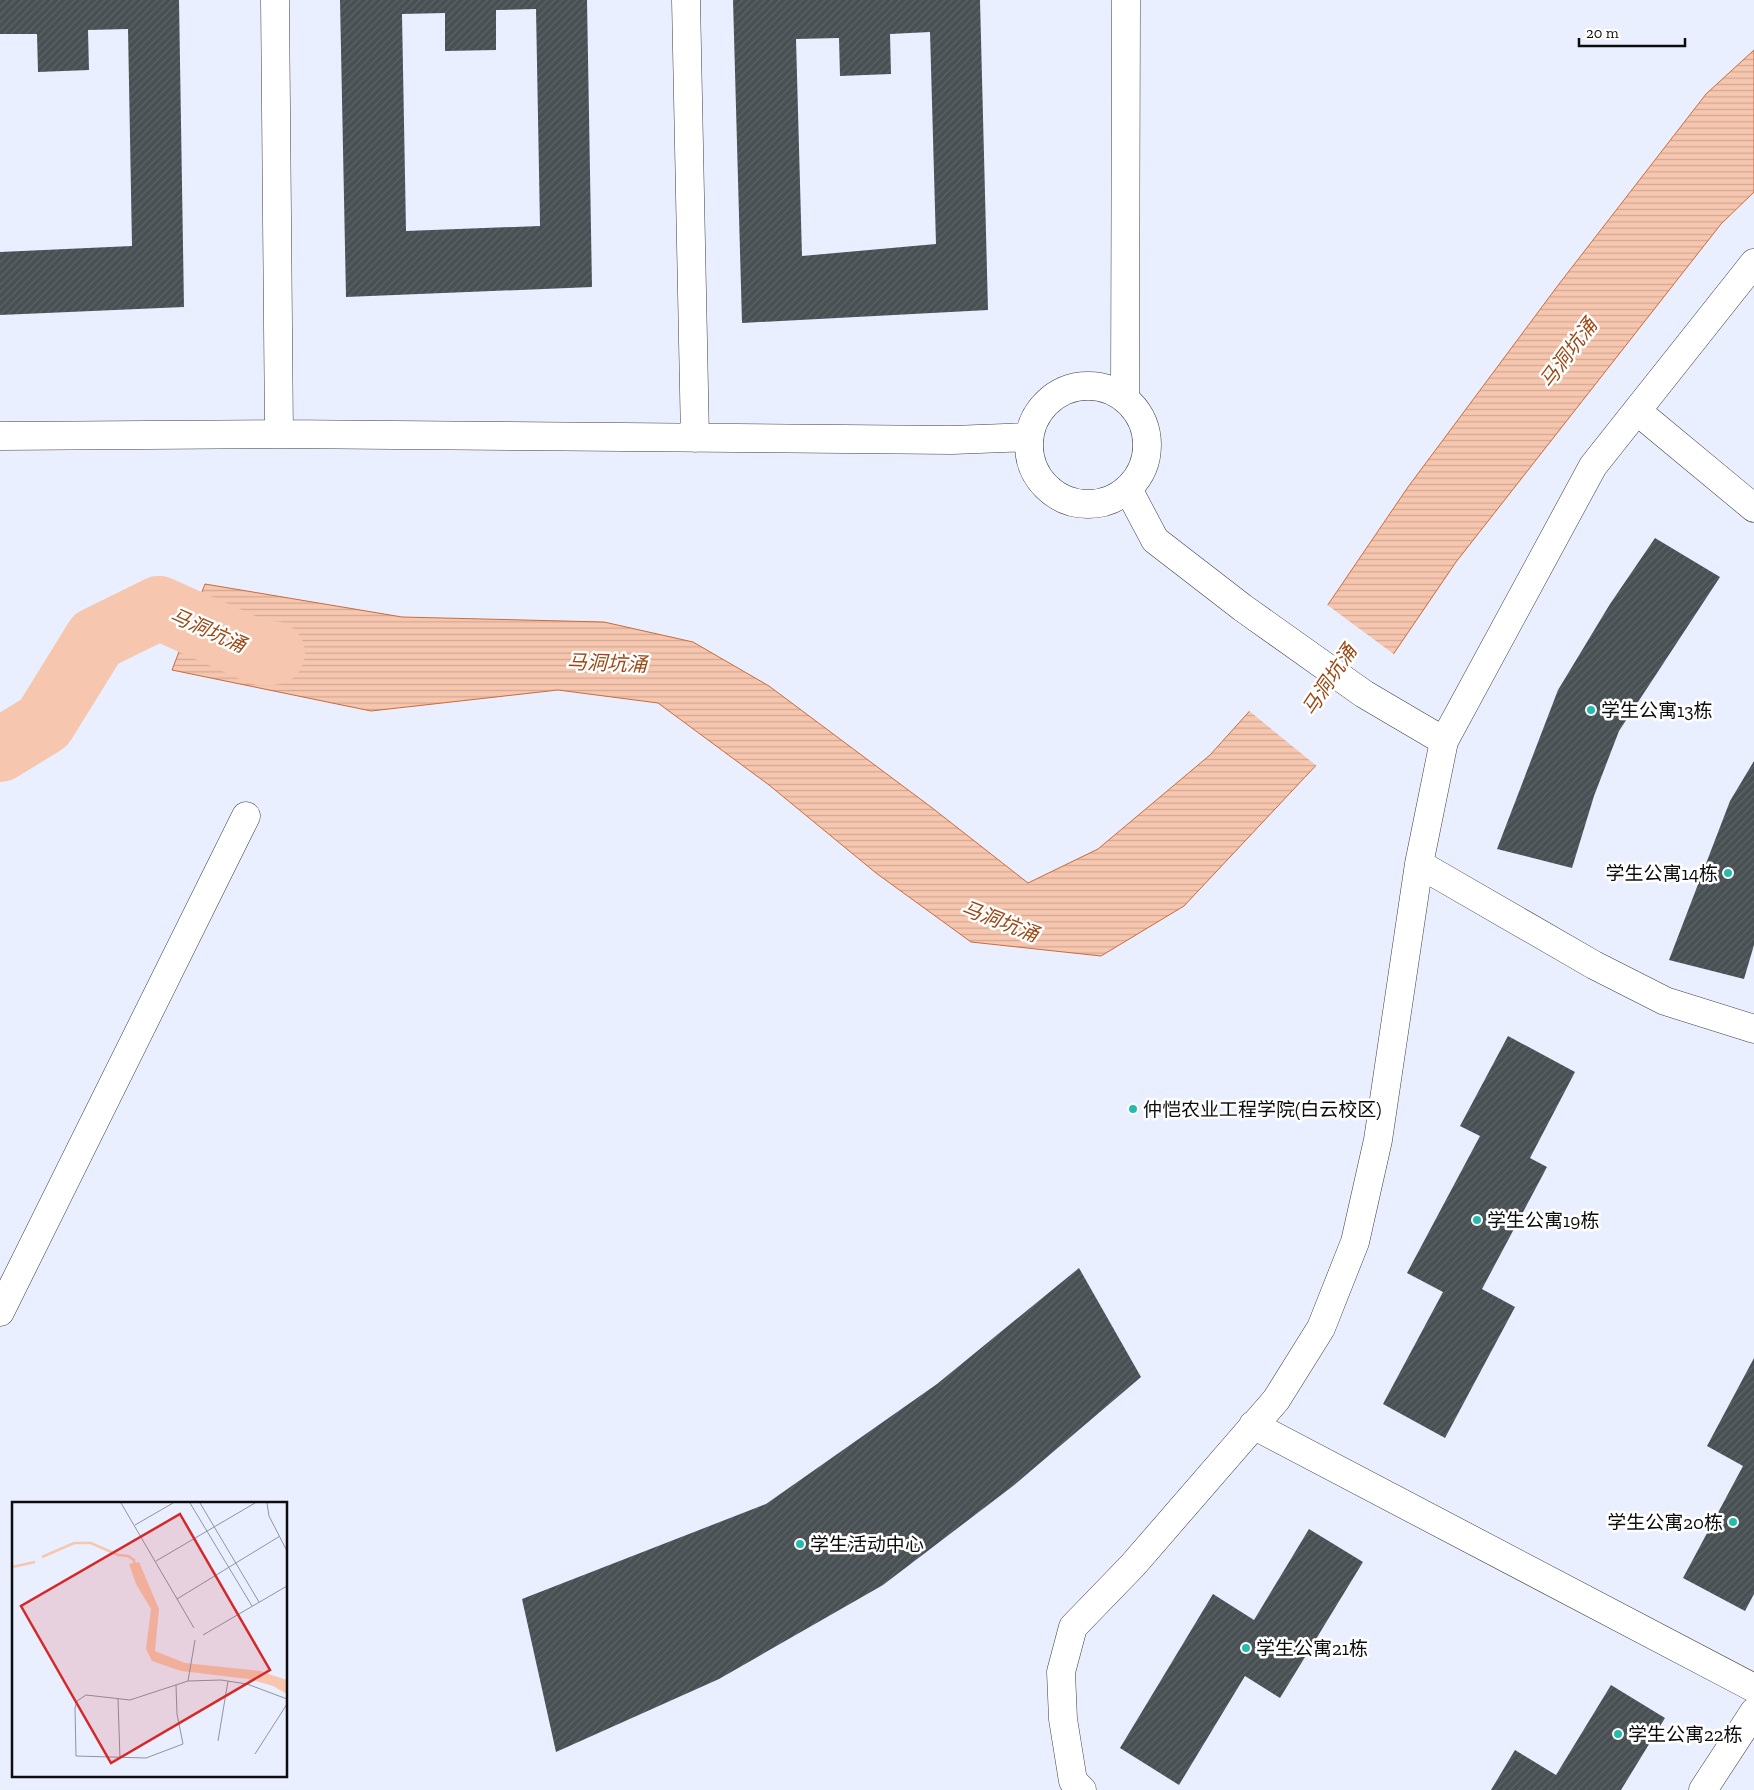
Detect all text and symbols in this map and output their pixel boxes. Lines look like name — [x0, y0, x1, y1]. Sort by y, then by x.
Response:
scale bar — [1579, 15, 1685, 47]
text: 20 m — [1586, 24, 1619, 42]
water label: 马洞坑涌 — [1534, 312, 1603, 392]
water label: 马洞坑涌 — [167, 603, 251, 658]
water label: 马洞坑涌 — [1297, 638, 1362, 720]
water label: 马洞坑涌 — [567, 650, 649, 676]
place label: 学生公寓13栋 — [1601, 699, 1713, 722]
marker: 学生公寓13栋 — [1585, 704, 1597, 716]
place label: 学生公寓14栋 — [1605, 862, 1718, 885]
marker: 学生公寓14栋 — [1722, 867, 1734, 879]
water label: 马洞坑涌 — [958, 895, 1044, 947]
place label: 仲恺农业工程学院(白云校区) — [1143, 1098, 1381, 1121]
marker: 仲恺农业工程学院(白云校区) — [1127, 1103, 1139, 1115]
place label: 学生公寓19栋 — [1487, 1209, 1599, 1232]
marker: 学生公寓19栋 — [1471, 1214, 1483, 1226]
inset map — [12, 1502, 288, 1778]
place label: 学生公寓20栋 — [1607, 1511, 1723, 1534]
marker: 学生公寓20栋 — [1727, 1516, 1739, 1528]
place label: 学生活动中心 — [810, 1533, 924, 1556]
marker: 学生活动中心 — [794, 1538, 806, 1550]
place label: 学生公寓21栋 — [1256, 1637, 1368, 1660]
marker: 学生公寓21栋 — [1240, 1642, 1252, 1654]
place label: 学生公寓22栋 — [1628, 1723, 1743, 1746]
marker: 学生公寓22栋 — [1612, 1728, 1624, 1740]

